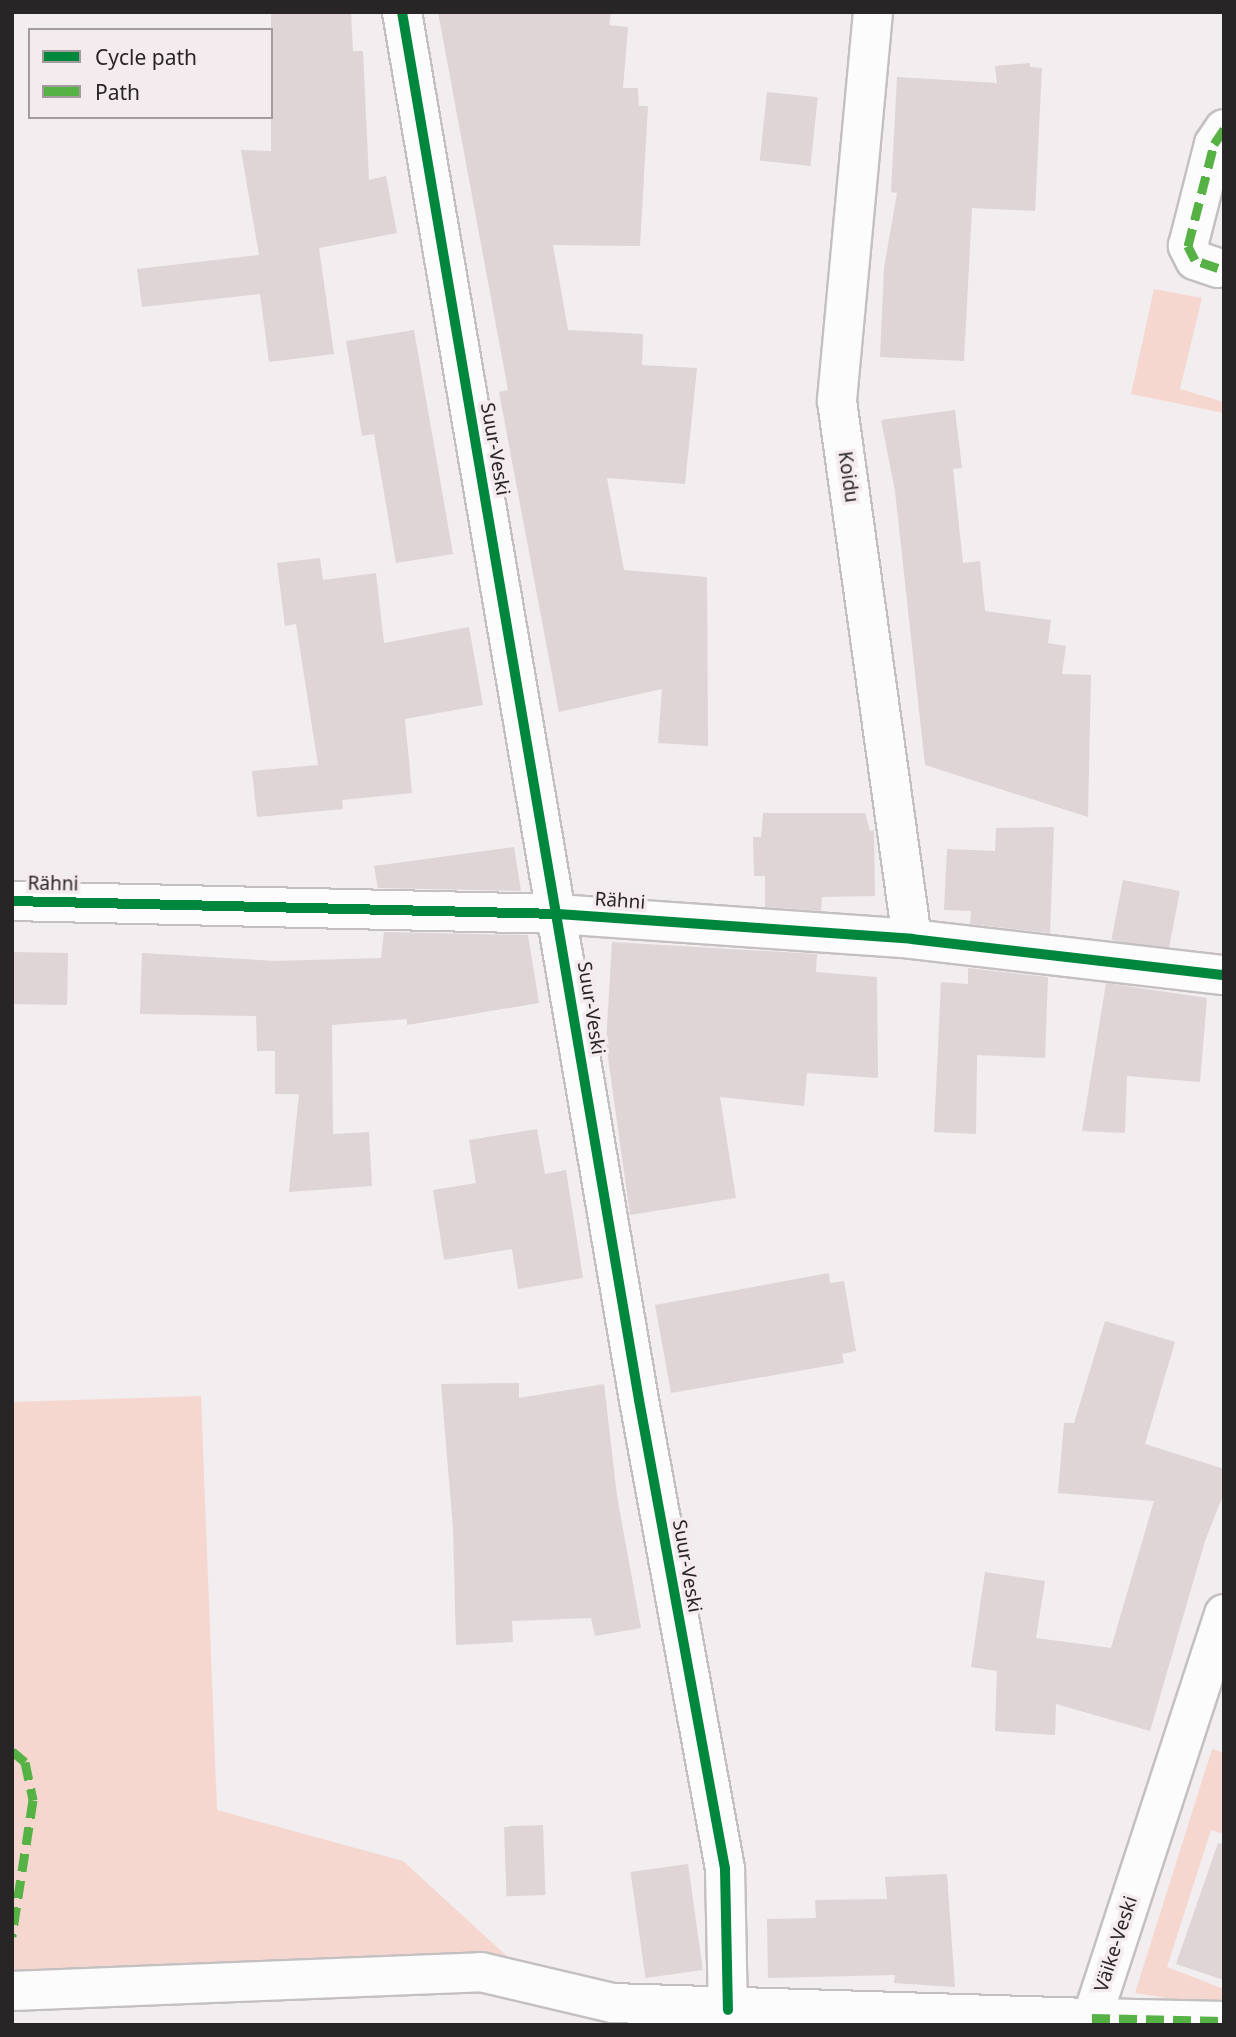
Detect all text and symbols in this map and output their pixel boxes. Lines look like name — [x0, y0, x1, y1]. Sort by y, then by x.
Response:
legend — [28, 28, 273, 119]
text: Cycle path — [95, 43, 197, 71]
text: Path — [95, 78, 140, 106]
street label: Suur-Veski — [476, 401, 514, 497]
street label: Koidu — [833, 450, 863, 504]
street label: Rähni — [27, 872, 79, 896]
street label: Rähni — [594, 888, 646, 914]
street label: Suur-Veski — [572, 960, 610, 1056]
street label: Suur-Veski — [668, 1518, 706, 1614]
street label: Väike-Veski — [1090, 1893, 1142, 1995]

